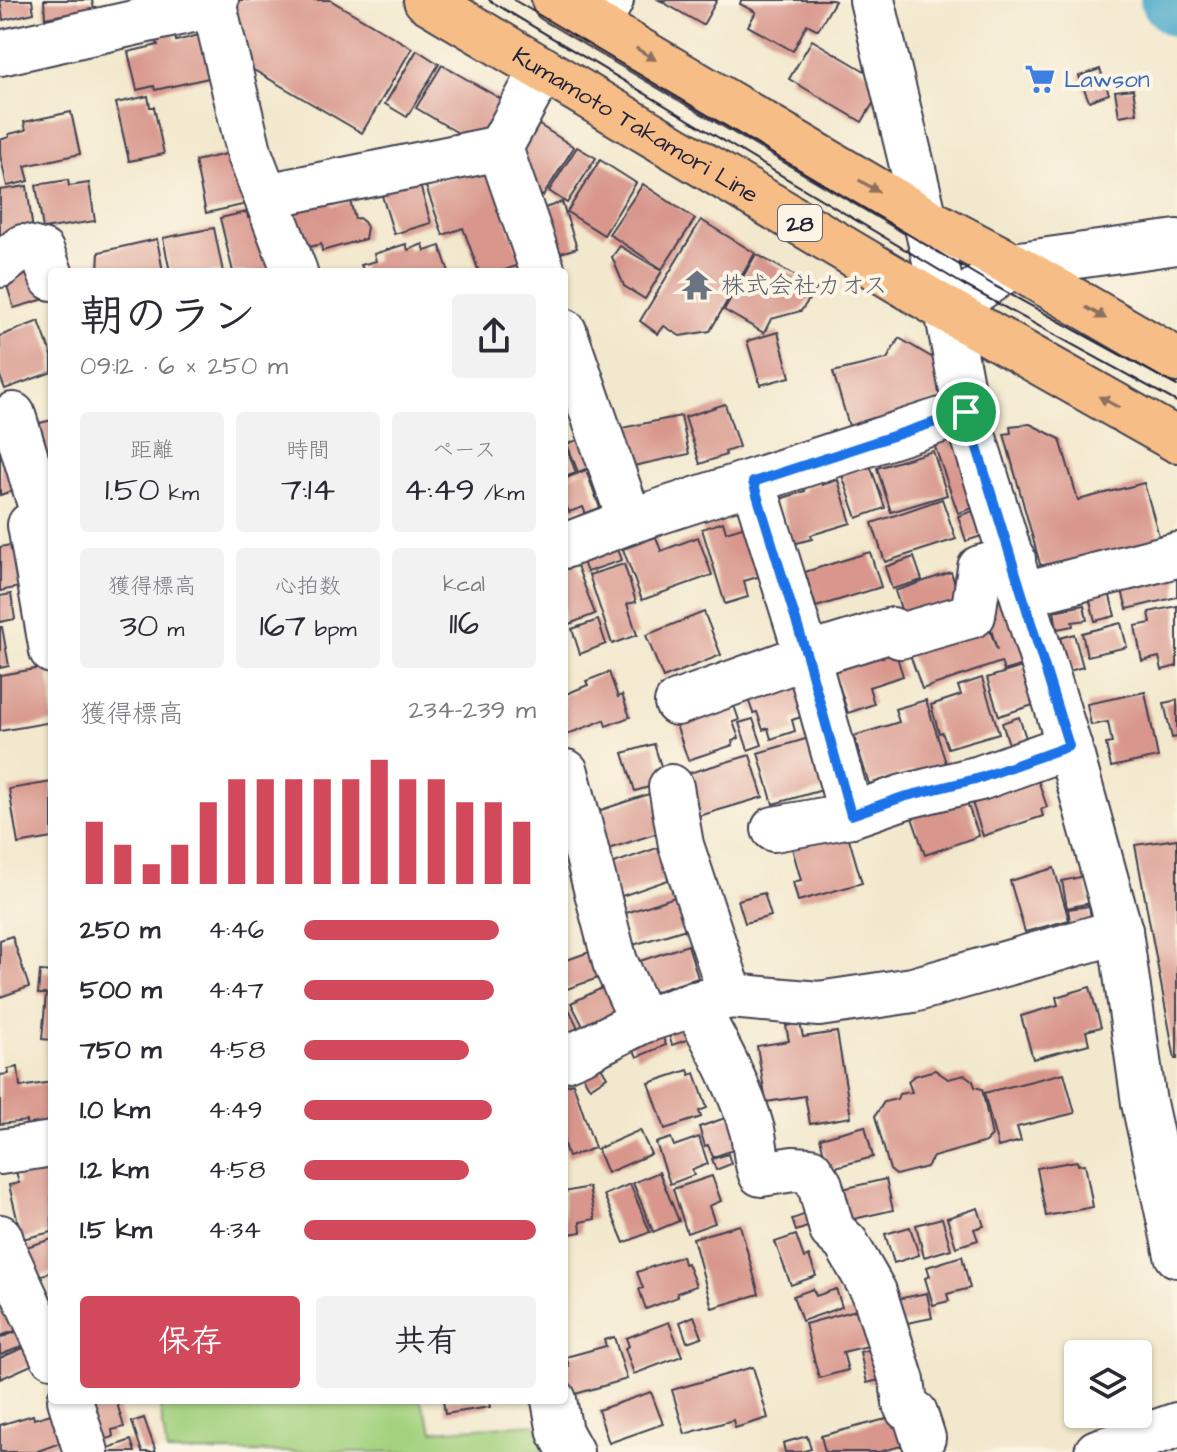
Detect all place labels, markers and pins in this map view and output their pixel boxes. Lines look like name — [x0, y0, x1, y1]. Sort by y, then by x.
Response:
supermarket icon: Lawson — [1023, 62, 1057, 96]
place label: Lawson — [1064, 63, 1150, 97]
temple icon: 株式会社カオス — [680, 268, 714, 302]
place label: 株式会社カオス — [721, 269, 888, 303]
pin — [932, 378, 1000, 446]

